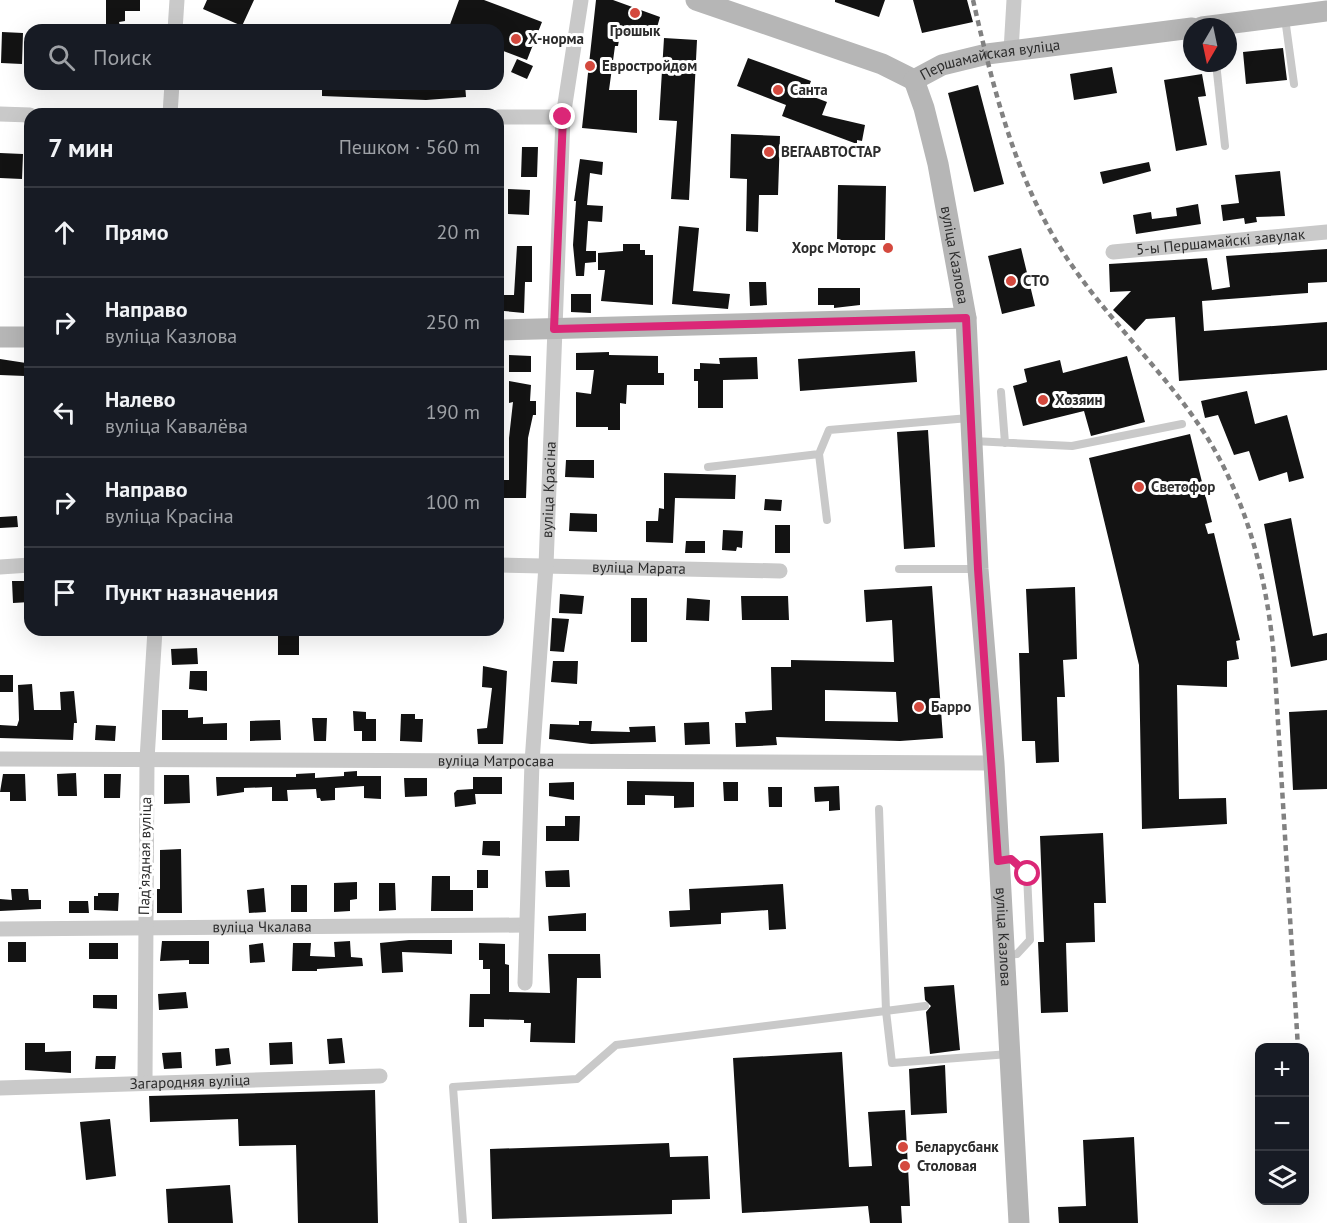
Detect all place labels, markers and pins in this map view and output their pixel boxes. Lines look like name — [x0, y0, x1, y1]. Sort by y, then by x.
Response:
marker: Грошык — [628, 6, 642, 20]
place label: Грошык — [610, 21, 661, 40]
place label: Х-норма — [528, 29, 584, 48]
marker: Х-норма — [509, 32, 523, 46]
place label: Евростройдом — [602, 56, 697, 75]
marker: Евростройдом — [583, 59, 597, 73]
place label: Санта — [790, 80, 828, 99]
marker: Санта — [771, 83, 785, 97]
place label: ВЕГААВТОСТАР — [781, 142, 882, 161]
marker: ВЕГААВТОСТАР — [762, 145, 776, 159]
place label: Хорс Моторс — [792, 238, 876, 257]
marker: Хорс Моторс — [881, 241, 895, 255]
place label: СТО — [1023, 271, 1049, 290]
marker: СТО — [1004, 274, 1018, 288]
place label: Хозяин — [1055, 390, 1102, 409]
marker: Хозяин — [1036, 393, 1050, 407]
place label: Светофор — [1151, 477, 1215, 496]
marker: Светофор — [1132, 480, 1146, 494]
place label: Барро — [931, 697, 971, 716]
marker: Барро — [912, 700, 926, 714]
place label: Беларусбанк — [915, 1137, 999, 1156]
marker: Беларусбанк — [896, 1140, 910, 1154]
place label: Столовая — [917, 1156, 977, 1175]
marker: Столовая — [898, 1159, 912, 1173]

